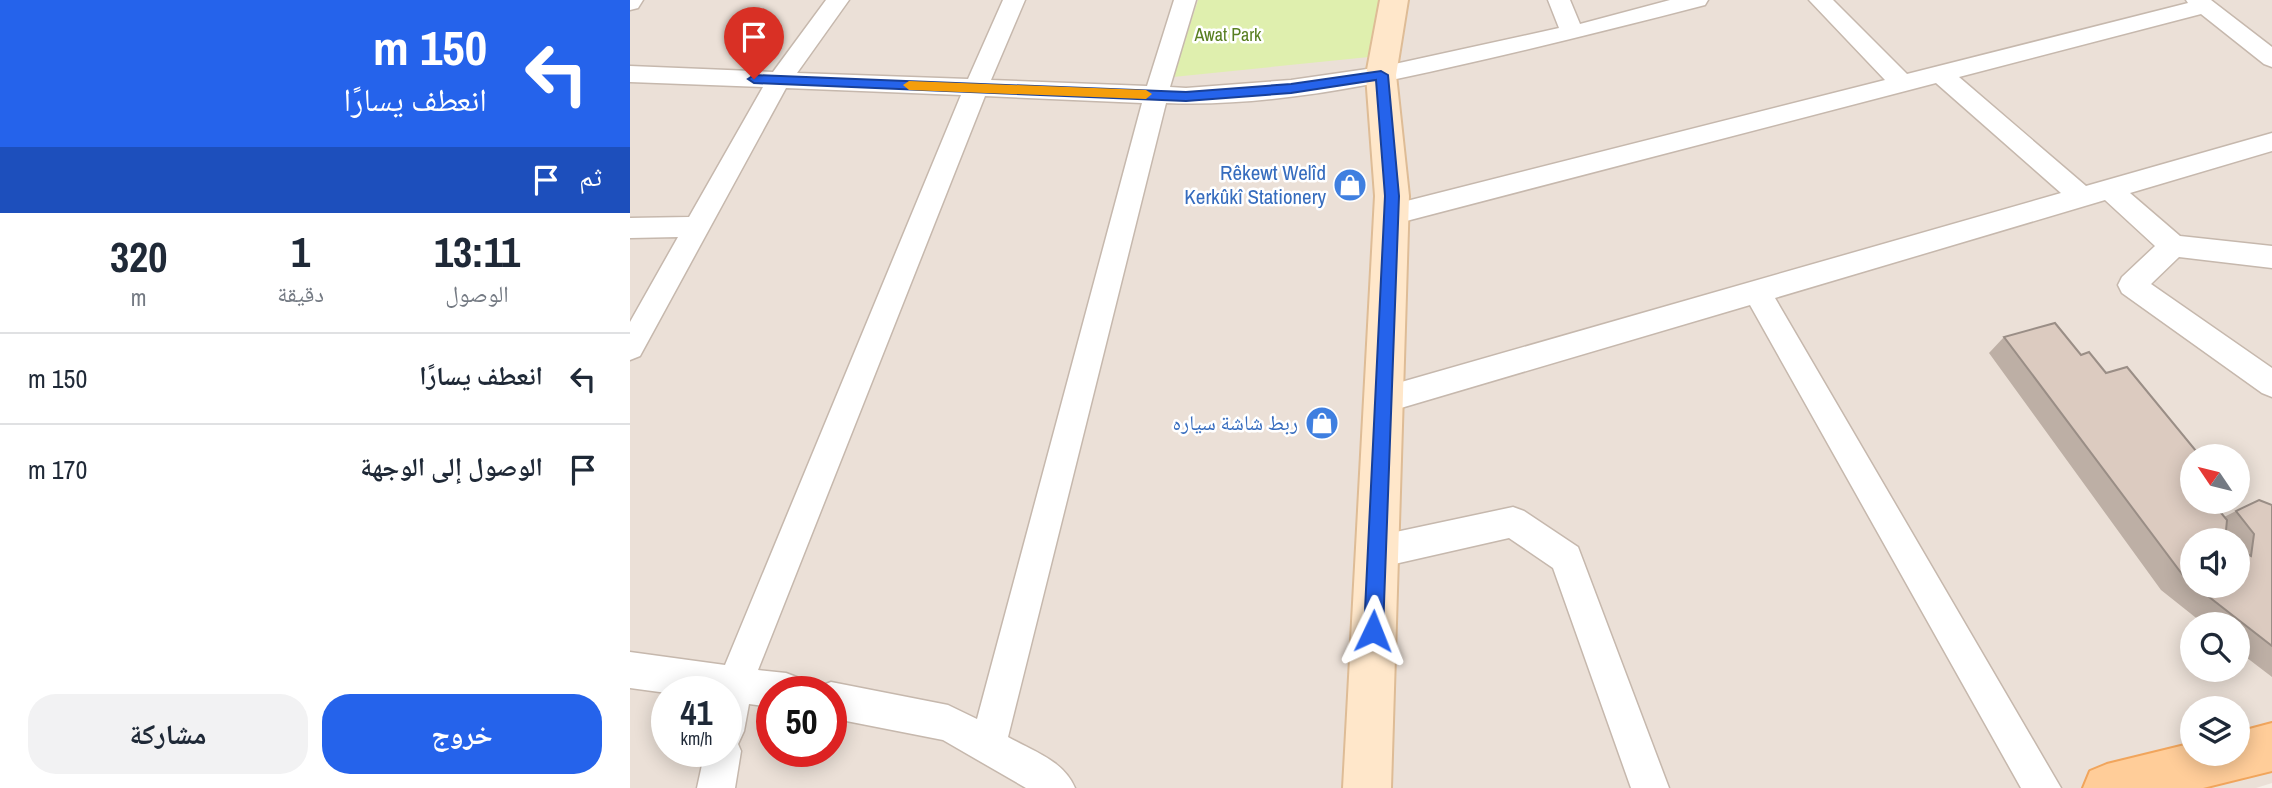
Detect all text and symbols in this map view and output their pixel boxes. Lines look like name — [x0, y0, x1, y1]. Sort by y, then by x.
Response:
pin — [724, 7, 784, 79]
text: 150 m — [373, 14, 487, 80]
icon: arrive — [735, 18, 773, 56]
park label: Awat Park — [1193, 22, 1262, 47]
icon: left — [511, 28, 602, 119]
text: انعطف يسارًا — [344, 78, 487, 121]
place label: Rêkewt Welîd Kerkûkî Stationery — [1184, 158, 1326, 211]
text: ثم — [579, 159, 602, 194]
icon: arrive — [527, 161, 565, 199]
shop icon: Rêkewt Welîd Kerkûkî Stationery — [1331, 166, 1369, 204]
text: 1 — [291, 224, 310, 280]
text: 13:11 — [434, 224, 520, 280]
text: 320 — [110, 229, 167, 285]
text: دقيقة — [277, 278, 324, 309]
text: الوصول — [445, 278, 509, 309]
text: m — [131, 282, 147, 313]
text: انعطف يسارًا — [419, 358, 543, 393]
icon: left — [564, 360, 602, 398]
text: 150 m — [28, 361, 87, 396]
shop icon: ربط شاشة سياره — [1303, 404, 1341, 442]
place label: ربط شاشة سياره — [1172, 408, 1298, 437]
north arrow — [2180, 444, 2250, 514]
map controls — [2180, 444, 2250, 766]
text: الوصول إلى الوجهة — [360, 449, 543, 484]
icon: arrive — [564, 451, 602, 489]
text: 170 m — [28, 452, 87, 487]
button: sound — [2180, 528, 2250, 598]
position arrow — [1336, 594, 1410, 668]
button: search — [2180, 612, 2250, 682]
speed limit sign: 50 — [756, 676, 847, 767]
text: 41 — [681, 689, 712, 736]
button: مشاركة — [28, 694, 308, 774]
button: خروج — [322, 694, 602, 774]
button: layers — [2180, 696, 2250, 766]
text: km/h — [681, 726, 713, 751]

